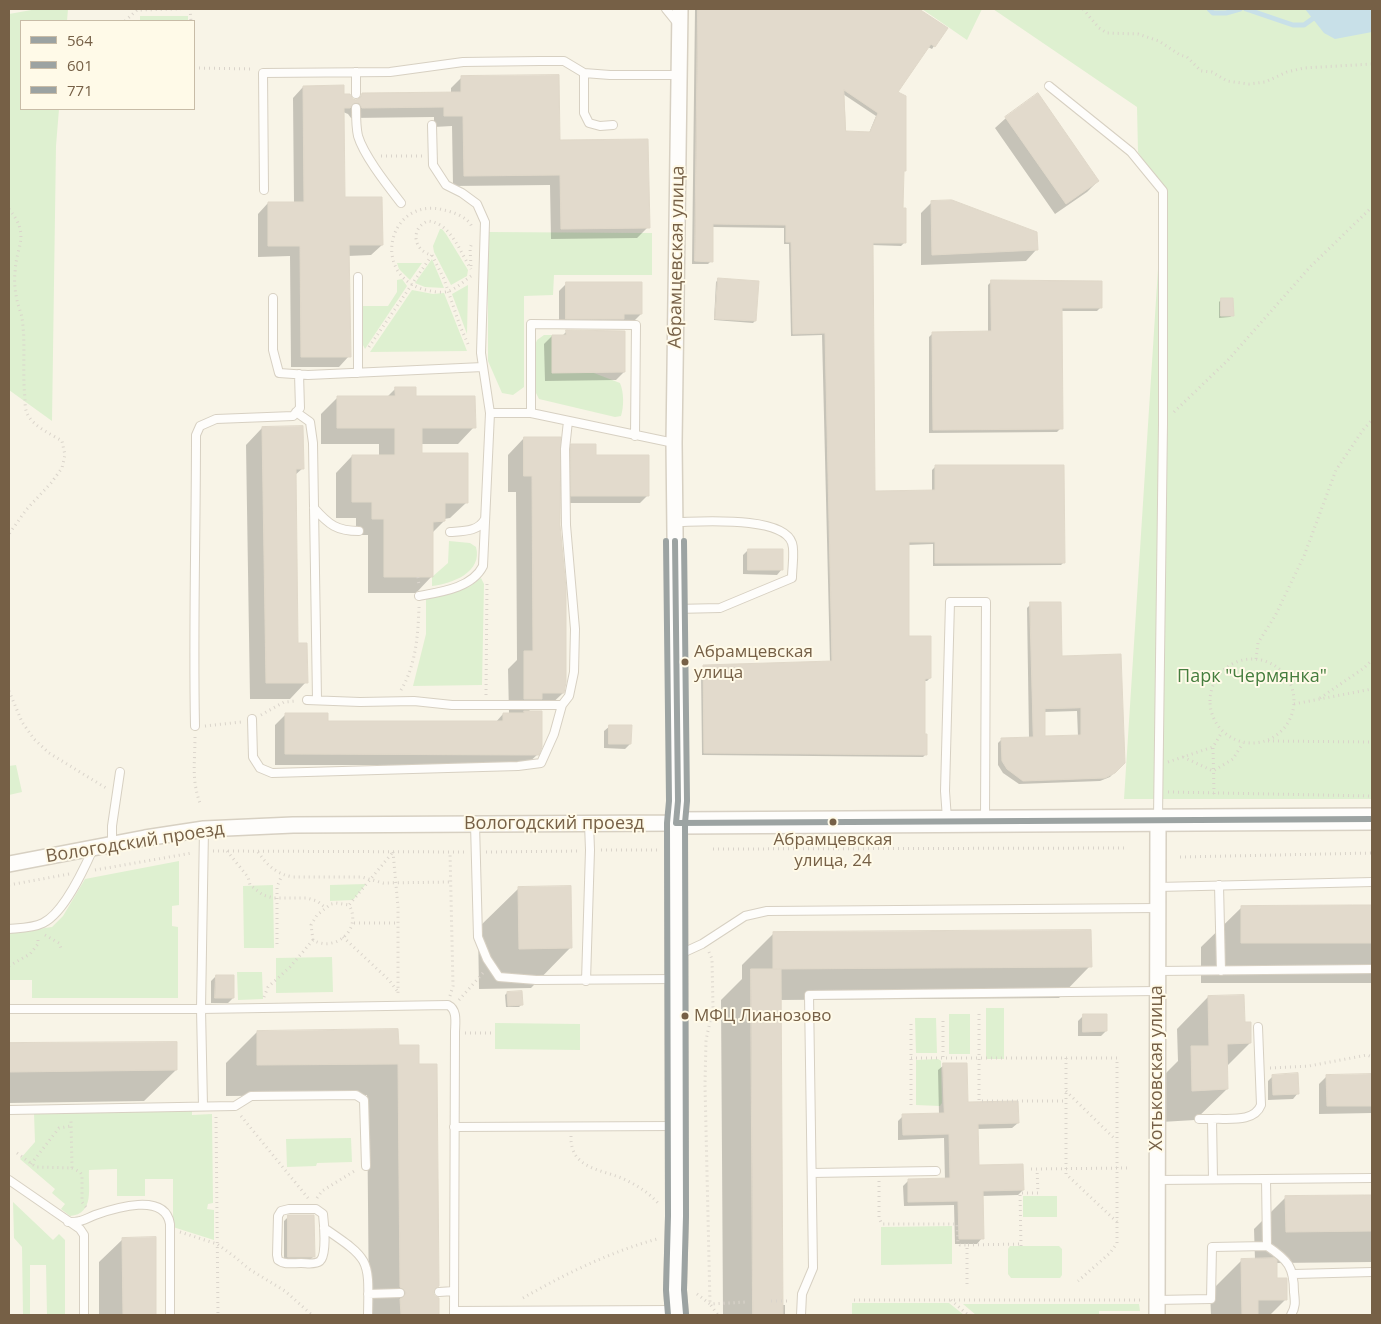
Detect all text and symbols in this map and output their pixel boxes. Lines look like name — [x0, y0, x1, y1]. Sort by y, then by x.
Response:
legend — [20, 20, 195, 110]
text: 564 — [67, 30, 93, 50]
text: 601 — [67, 55, 93, 75]
text: 771 — [67, 80, 93, 100]
street label: Абрамцевская улица — [665, 166, 689, 348]
place label: Абрамцевская улица — [694, 642, 813, 682]
marker: Абрамцевская улица — [680, 657, 690, 667]
park label: Парк "Чермянка" — [1177, 666, 1327, 688]
street label: Вологодский проезд — [464, 813, 644, 835]
marker: Абрамцевская улица, 24 — [828, 817, 838, 827]
street label: Вологодский проезд — [44, 818, 226, 868]
place label: Абрамцевская улица, 24 — [774, 830, 892, 870]
street label: Хотьковская улица — [1146, 985, 1168, 1151]
place label: МФЦ Лианозово — [694, 1006, 831, 1026]
marker: МФЦ Лианозово — [680, 1011, 690, 1021]

